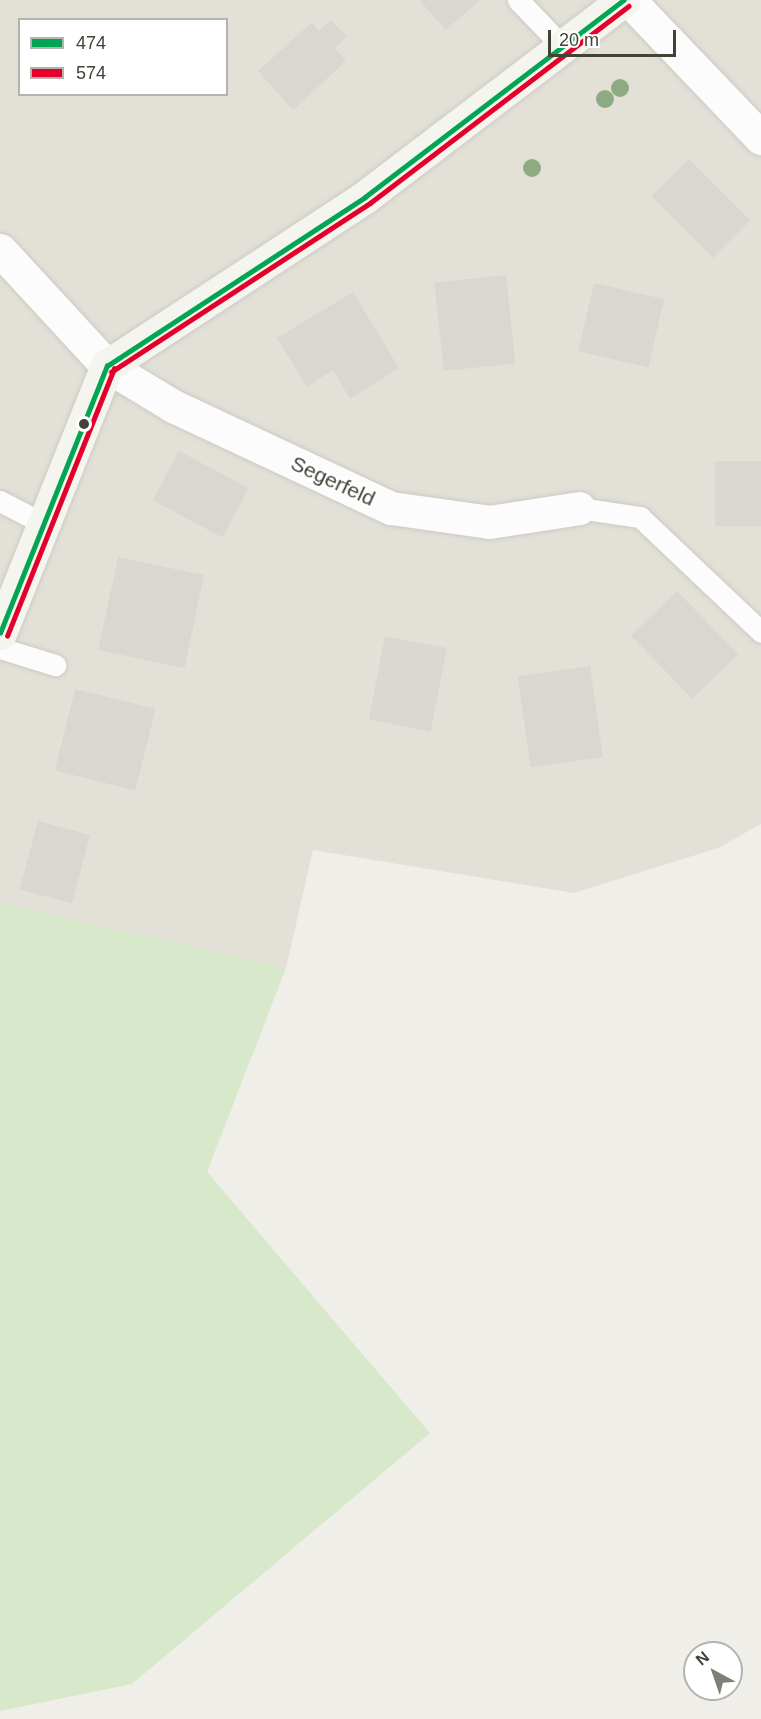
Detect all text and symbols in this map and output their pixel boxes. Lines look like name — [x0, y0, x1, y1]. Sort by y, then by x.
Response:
legend — [18, 18, 228, 96]
scale bar — [551, 18, 678, 56]
text: 20 m — [559, 30, 599, 50]
text: 474 — [76, 33, 106, 53]
text: 574 — [76, 63, 106, 83]
unlabelled marker — [78, 418, 90, 430]
street label: Segerfeld — [287, 451, 379, 511]
north arrow — [683, 1641, 743, 1701]
text: N — [693, 1648, 712, 1669]

